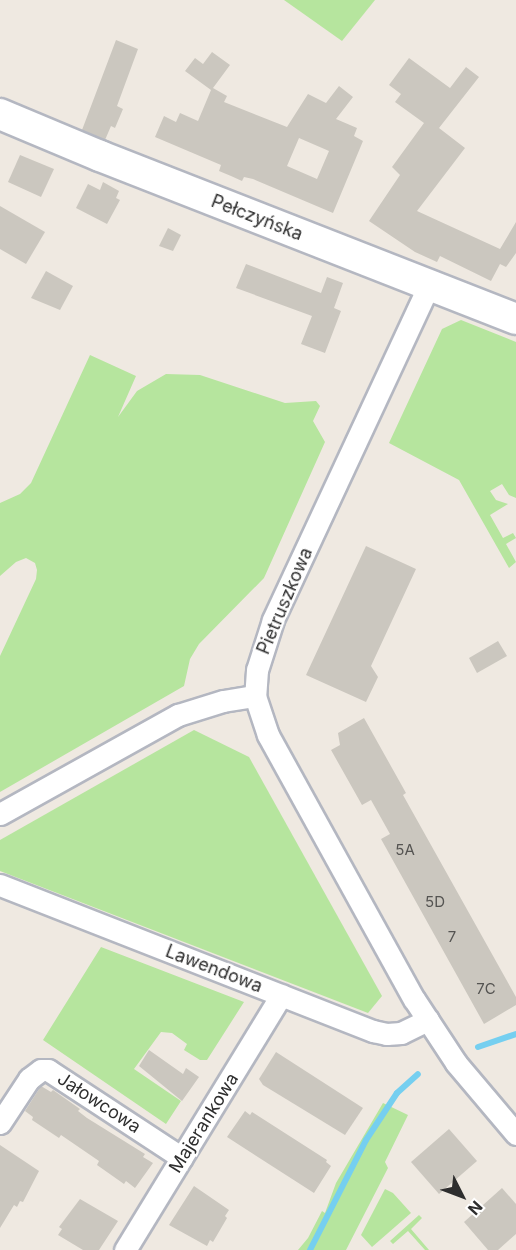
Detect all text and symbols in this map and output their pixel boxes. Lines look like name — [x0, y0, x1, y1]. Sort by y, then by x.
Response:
street label: Pełczyńska — [208, 191, 306, 245]
street label: Pietruszkowa — [253, 544, 317, 658]
house number: 5A — [395, 841, 415, 859]
house number: 5D — [425, 893, 445, 911]
house number: 7 — [448, 928, 456, 946]
street label: Lawendowa — [162, 941, 266, 997]
house number: 7C — [476, 980, 496, 998]
street label: Jałowcowa — [53, 1068, 145, 1138]
street label: Majerankowa — [165, 1069, 243, 1177]
north arrow — [432, 1166, 492, 1226]
text: N — [464, 1197, 487, 1219]

